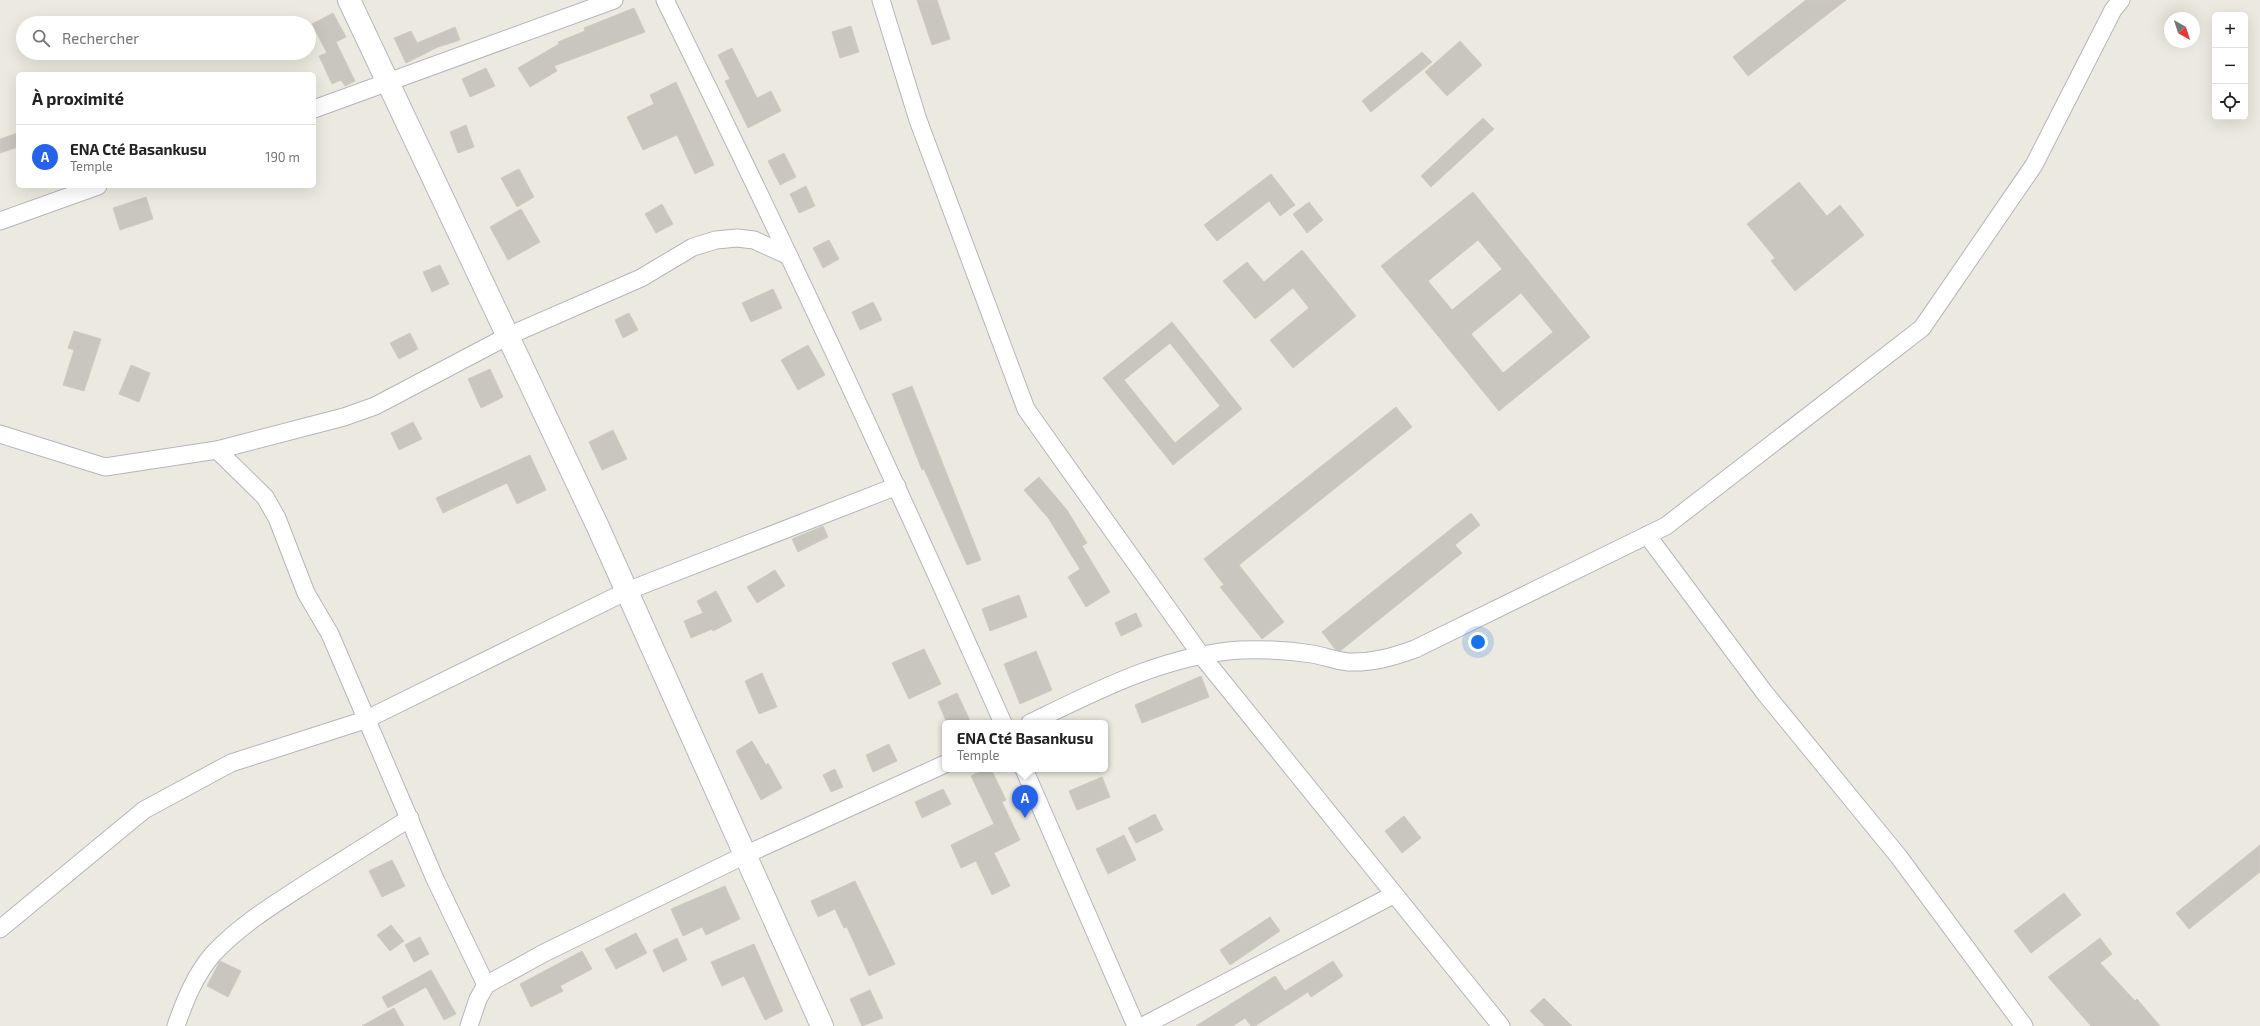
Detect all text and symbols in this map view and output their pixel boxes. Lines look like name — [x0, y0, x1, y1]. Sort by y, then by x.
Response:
north arrow — [2164, 12, 2200, 48]
map controls — [2212, 12, 2248, 120]
button: + — [2212, 12, 2248, 48]
search box — [16, 16, 316, 60]
icon: search — [30, 27, 52, 49]
text: Rechercher — [62, 29, 139, 47]
button: − — [2212, 48, 2248, 84]
button: locate — [2212, 84, 2248, 120]
text: À proximité — [32, 88, 124, 108]
text: ENA Cté Basankusu — [70, 140, 207, 158]
text: A — [41, 149, 49, 165]
text: 190 m — [265, 149, 300, 165]
text: Temple — [70, 158, 113, 174]
your location — [1468, 632, 1488, 652]
popup — [942, 720, 1108, 772]
text: ENA Cté Basankusu — [957, 729, 1093, 747]
text: Temple — [957, 747, 1000, 763]
pin: A — [1012, 785, 1038, 818]

